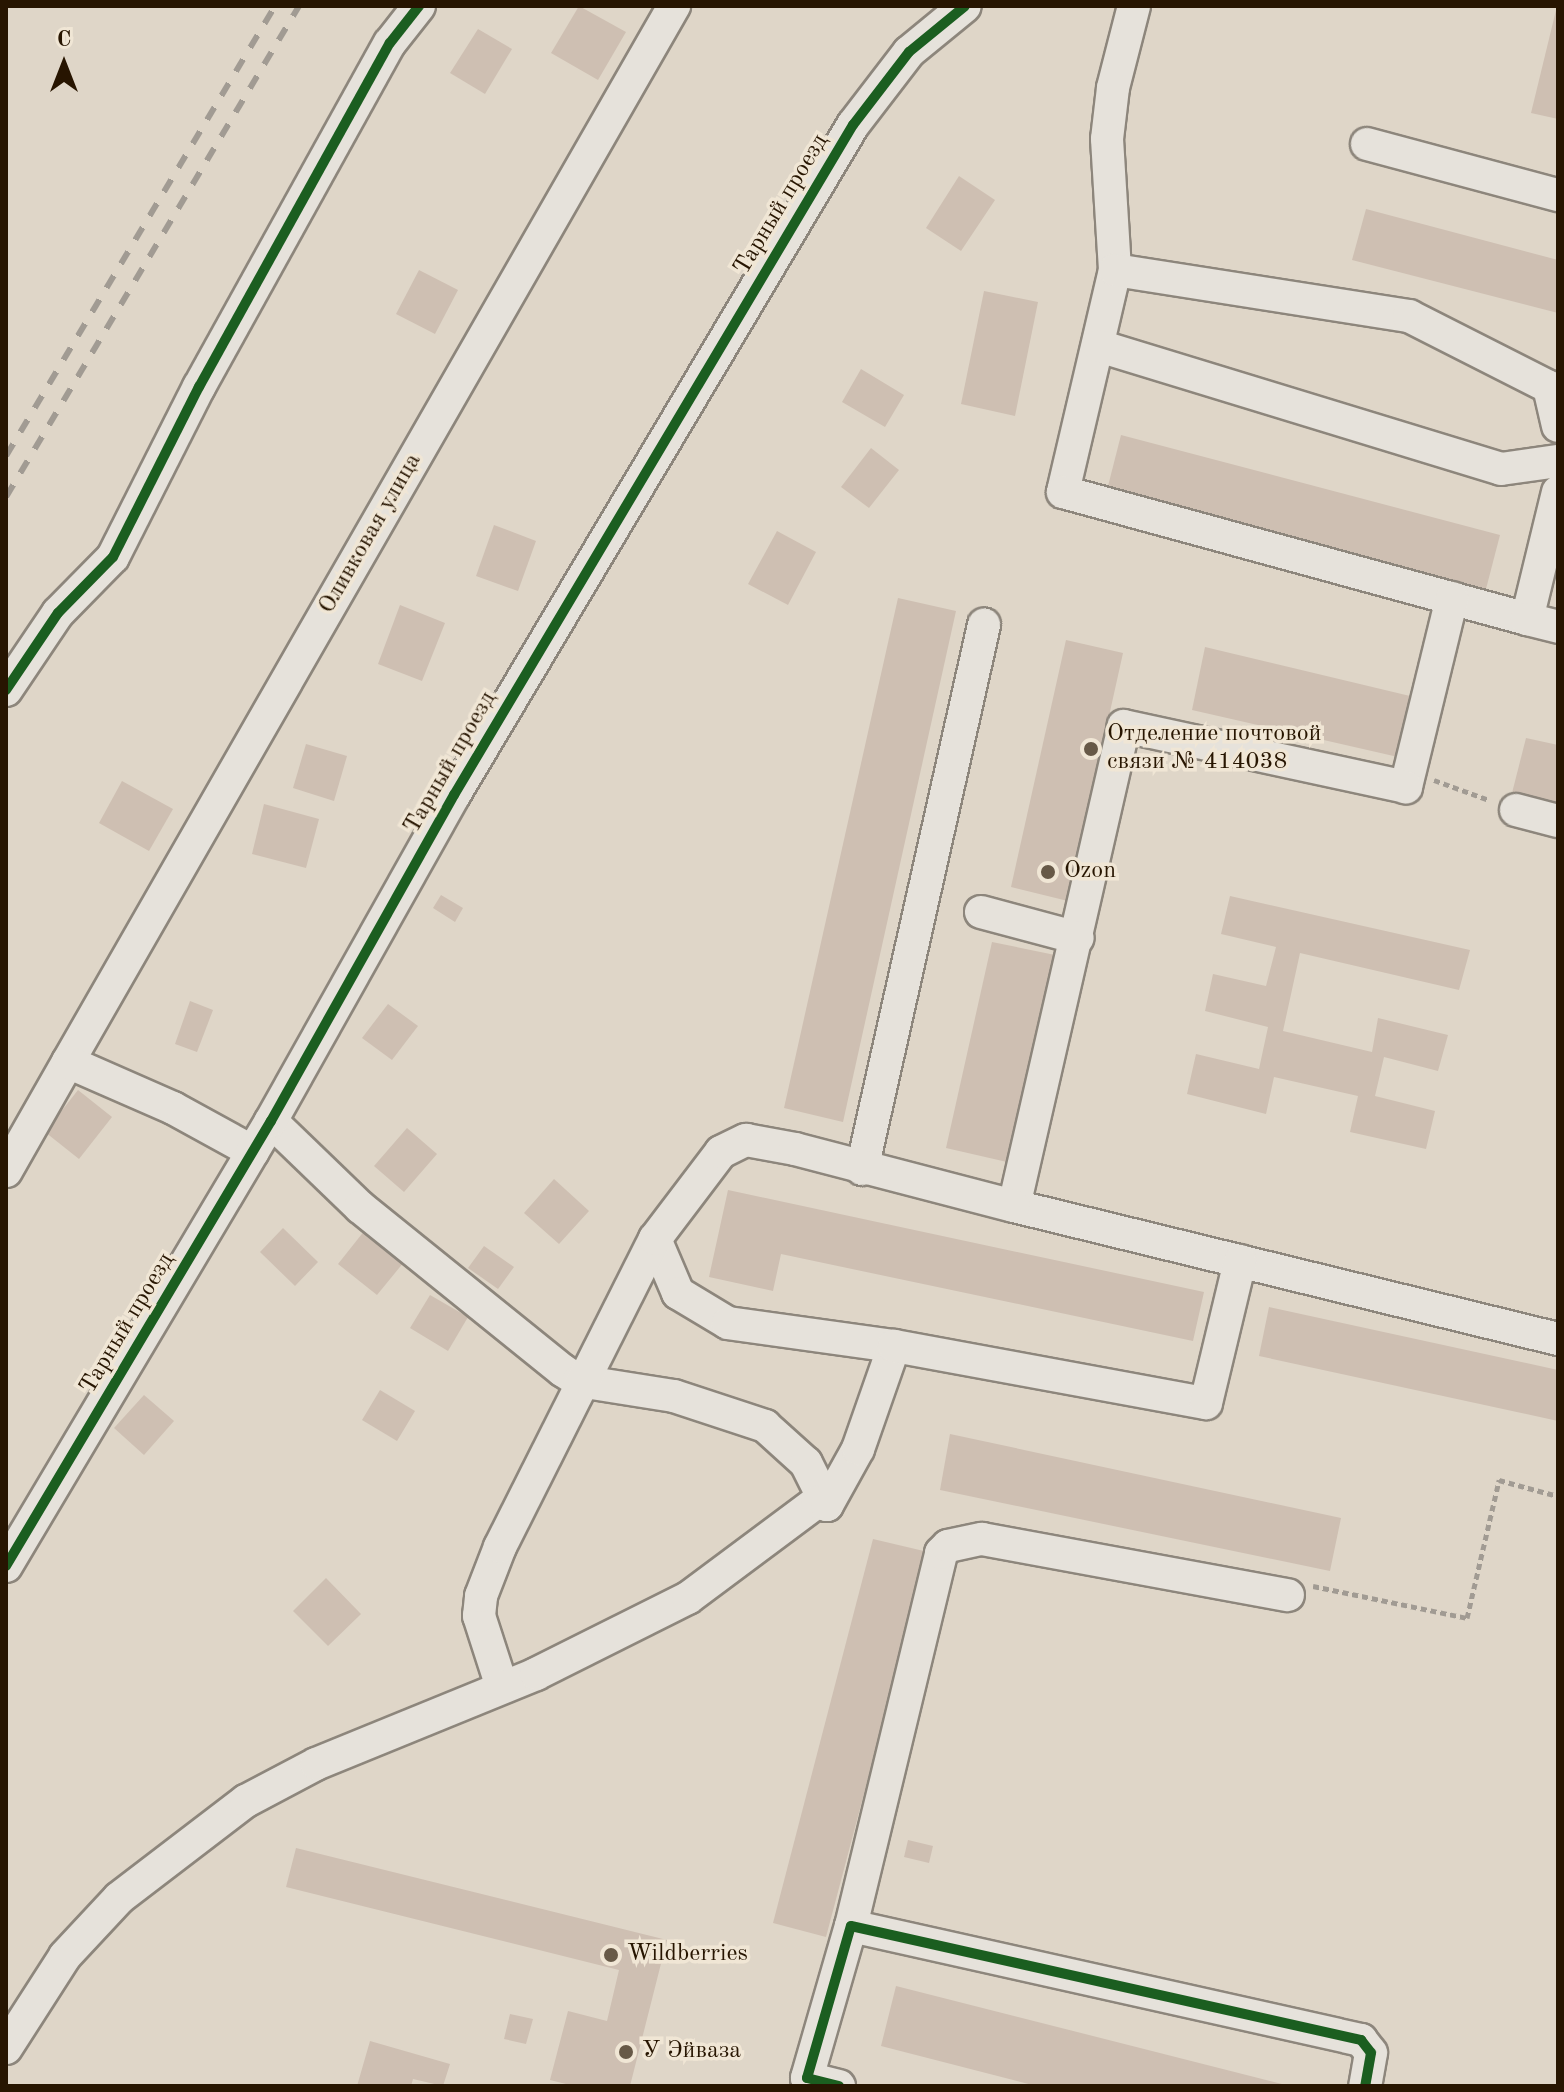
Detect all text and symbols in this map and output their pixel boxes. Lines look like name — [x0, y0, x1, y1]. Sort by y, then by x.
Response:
north arrow — [24, 24, 104, 104]
text: С — [57, 29, 71, 51]
street label: Тарный проезд — [729, 129, 835, 281]
street label: Оливковая улица — [313, 449, 429, 619]
street label: Тарный проезд — [399, 687, 503, 839]
place label: Отделение почтовой связи № 414038 — [1107, 721, 1322, 777]
marker: Отделение почтовой связи № 414038 — [1082, 740, 1100, 758]
place label: Ozon — [1064, 858, 1116, 886]
marker: Ozon — [1039, 863, 1057, 881]
street label: Тарный проезд — [75, 1248, 181, 1400]
place label: Wildberries — [627, 1941, 748, 1969]
marker: Wildberries — [602, 1946, 620, 1964]
place label: У Эйваза — [642, 2038, 741, 2066]
marker: У Эйваза — [617, 2043, 635, 2061]

